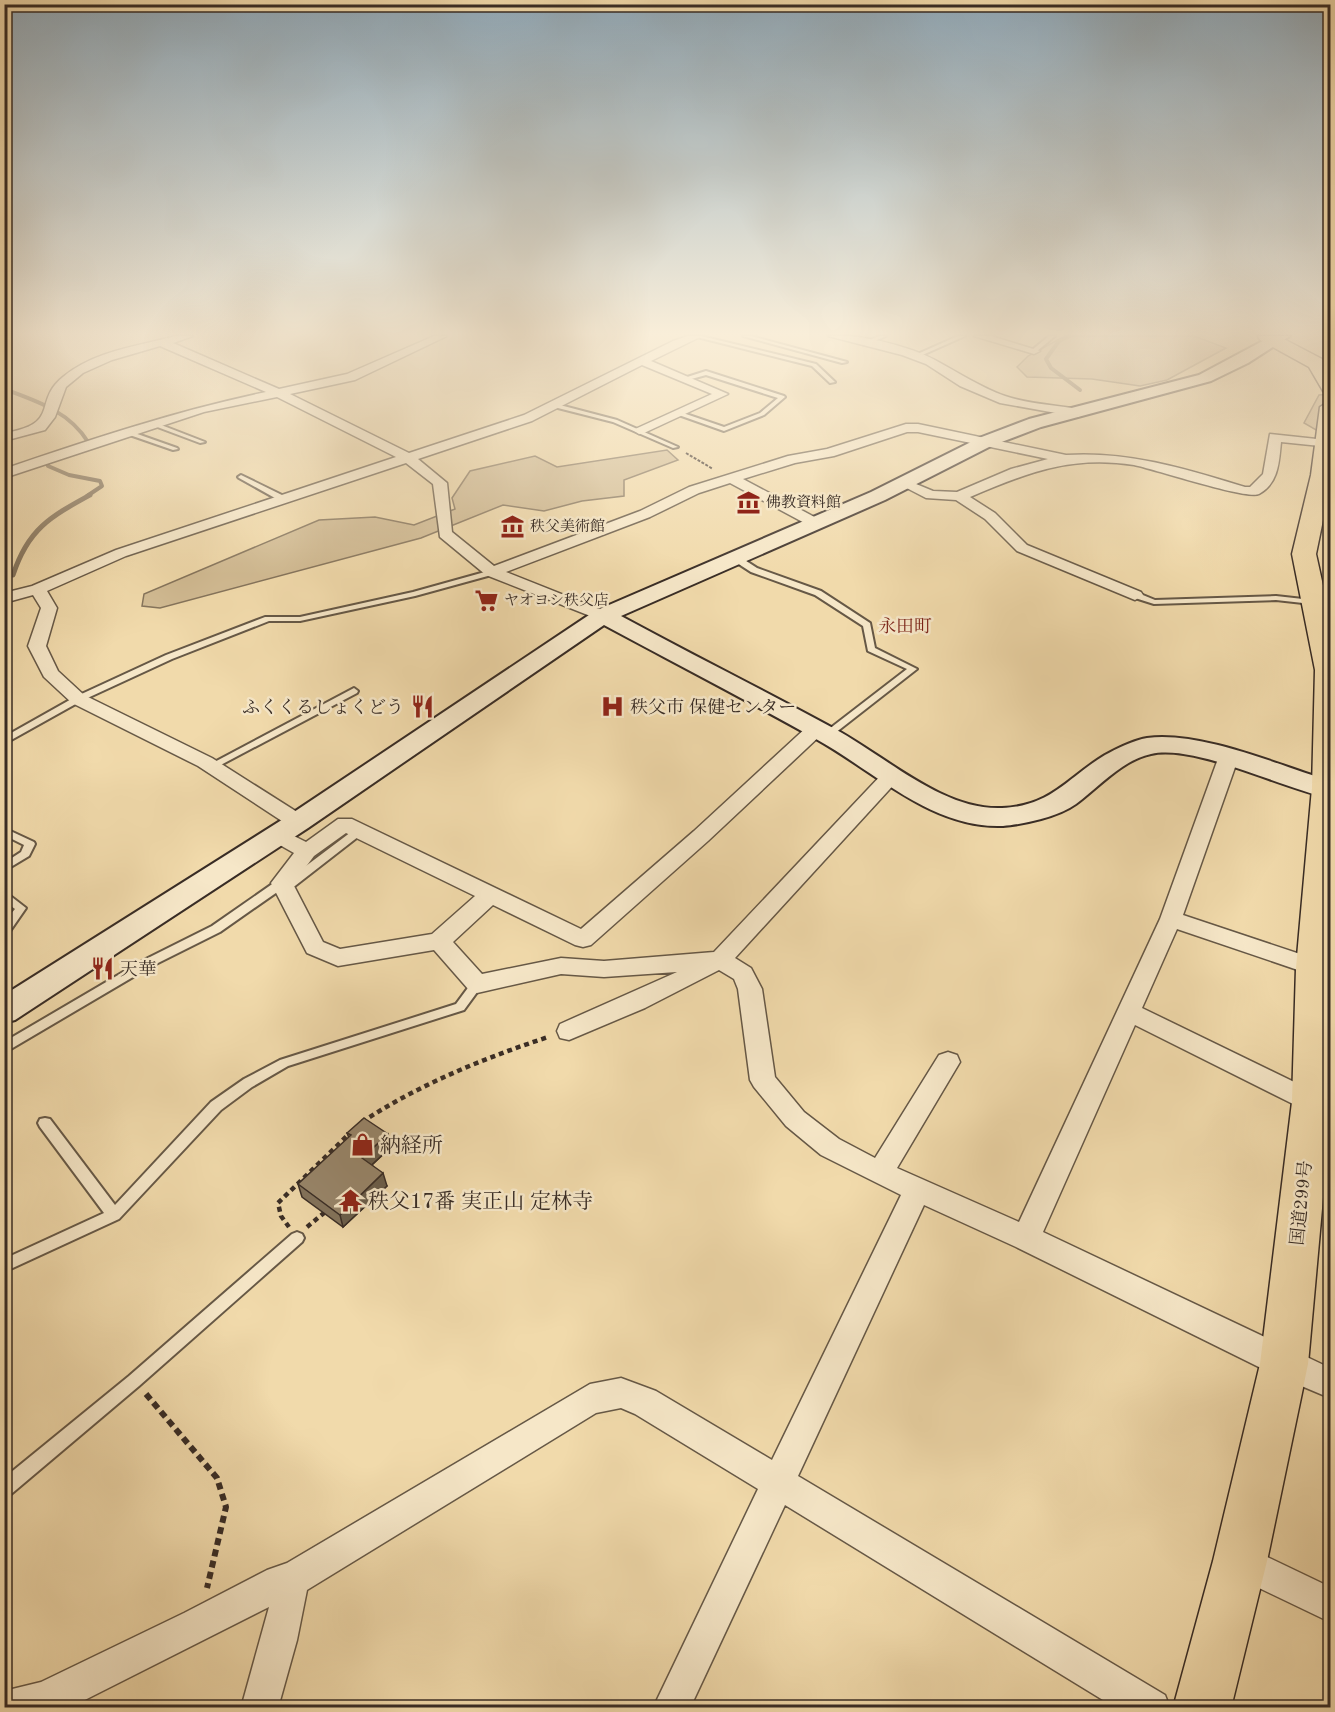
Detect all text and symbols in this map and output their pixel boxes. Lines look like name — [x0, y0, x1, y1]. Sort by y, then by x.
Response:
museum icon: 佛教資料館 — [735, 489, 761, 515]
place label: 佛教資料館 — [766, 494, 841, 511]
museum icon: 秩父美術館 — [499, 513, 525, 539]
place label: 秩父美術館 — [530, 518, 605, 535]
supermarket icon: ヤオヨシ秩父店 — [473, 587, 499, 613]
place label: ヤオヨシ秩父店 — [504, 592, 609, 609]
district label: 永田町 — [878, 616, 932, 636]
restaurant icon: ふくくるしょくどう — [409, 694, 435, 720]
hospital icon: 秩父市 保健センター — [599, 694, 625, 720]
place label: 秩父市 保健センター — [630, 697, 796, 717]
place label: ふくくるしょくどう — [242, 698, 404, 717]
restaurant icon: 天華 — [89, 956, 115, 982]
place label: 天華 — [120, 959, 156, 979]
shop icon: 納経所 — [349, 1132, 375, 1158]
place label: 納経所 — [380, 1134, 443, 1157]
street label: 国道299号 — [1287, 1160, 1315, 1246]
temple icon: 秩父17番 実正山 定林寺 — [337, 1188, 363, 1214]
place label: 秩父17番 実正山 定林寺 — [368, 1190, 593, 1213]

